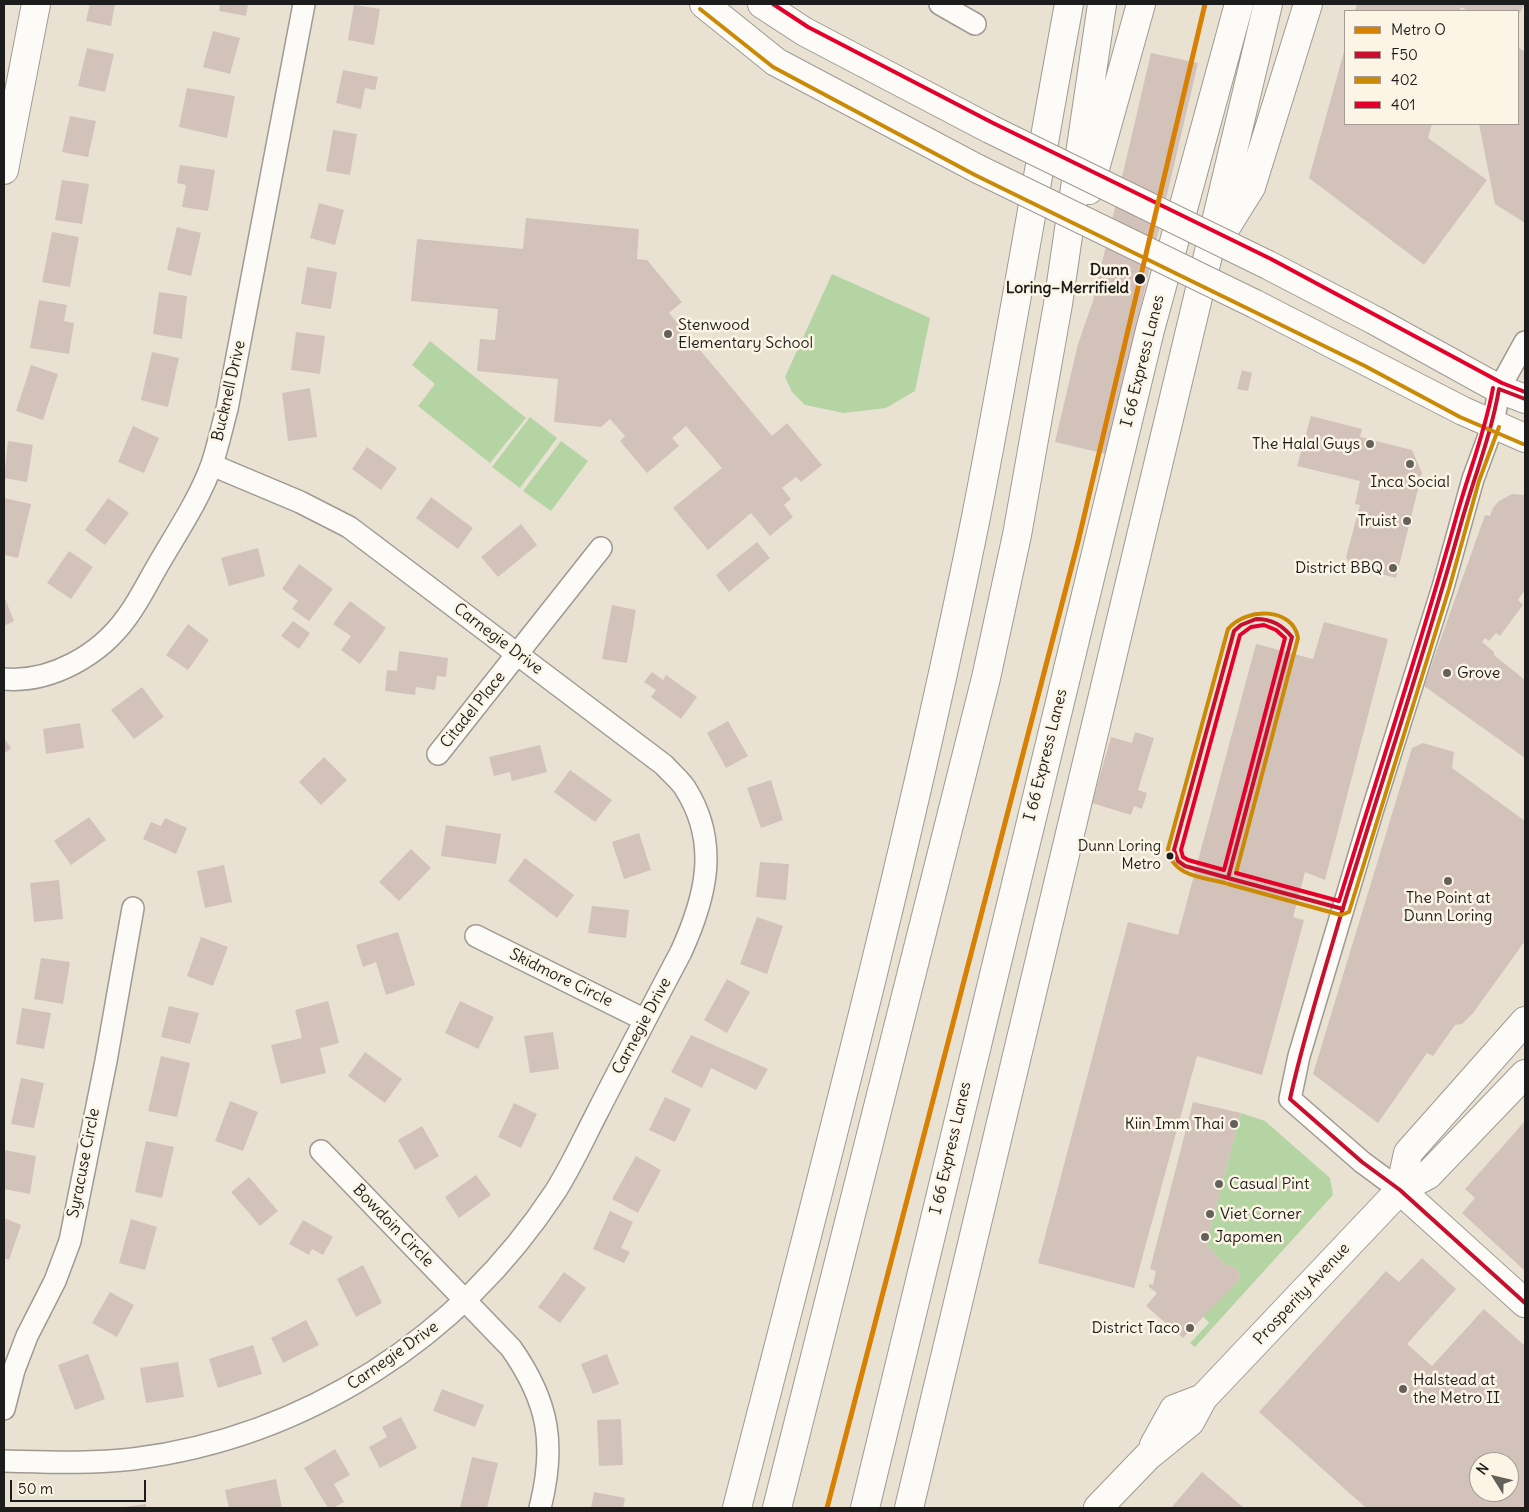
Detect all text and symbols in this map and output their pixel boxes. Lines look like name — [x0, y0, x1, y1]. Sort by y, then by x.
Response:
legend — [1344, 10, 1519, 125]
text: Metro O — [1391, 20, 1446, 39]
text: F50 — [1391, 45, 1418, 64]
text: 402 — [1391, 70, 1418, 89]
text: 401 — [1391, 95, 1416, 114]
place label: Dunn Loring–Merrifield — [1006, 260, 1129, 298]
marker: Dunn Loring–Merrifield — [1133, 272, 1147, 286]
street label: I 66 Express Lanes — [1117, 293, 1169, 429]
place label: Stenwood Elementary School — [678, 315, 813, 353]
marker: Stenwood Elementary School — [662, 328, 674, 340]
street label: Bucknell Drive — [208, 339, 250, 443]
place label: The Halal Guys — [1252, 434, 1360, 454]
marker: The Halal Guys — [1364, 438, 1376, 450]
marker: Inca Social — [1404, 458, 1416, 470]
place label: Inca Social — [1370, 472, 1450, 492]
place label: Truist — [1358, 511, 1397, 531]
marker: Truist — [1401, 515, 1413, 527]
place label: District BBQ — [1295, 558, 1383, 578]
marker: District BBQ — [1387, 562, 1399, 574]
street label: Carnegie Drive — [450, 599, 546, 679]
place label: Grove — [1457, 663, 1500, 683]
marker: Grove — [1441, 667, 1453, 679]
street label: Citadel Place — [436, 668, 510, 752]
street label: I 66 Express Lanes — [1020, 687, 1072, 823]
place label: Dunn Loring Metro — [1078, 838, 1161, 873]
marker: Dunn Loring Metro — [1165, 851, 1175, 861]
marker: The Point at Dunn Loring — [1442, 875, 1454, 887]
place label: The Point at Dunn Loring — [1404, 888, 1492, 926]
street label: Skidmore Circle — [506, 945, 616, 1011]
street label: Carnegie Drive — [608, 974, 676, 1078]
street label: I 66 Express Lanes — [926, 1080, 976, 1216]
street label: Syracuse Circle — [64, 1106, 104, 1220]
place label: Kiin Imm Thai — [1125, 1114, 1224, 1134]
marker: Kiin Imm Thai — [1228, 1118, 1240, 1130]
place label: Casual Pint — [1229, 1174, 1309, 1194]
marker: Casual Pint — [1213, 1178, 1225, 1190]
street label: Bowdoin Circle — [349, 1181, 437, 1271]
place label: Viet Corner — [1220, 1204, 1302, 1224]
marker: Viet Corner — [1204, 1208, 1216, 1220]
place label: Japomen — [1215, 1227, 1282, 1247]
marker: Japomen — [1199, 1231, 1211, 1243]
street label: Prosperity Avenue — [1250, 1239, 1354, 1349]
street label: Carnegie Drive — [344, 1318, 442, 1394]
place label: District Taco — [1092, 1318, 1180, 1338]
marker: District Taco — [1184, 1322, 1196, 1334]
place label: Halstead at the Metro II — [1413, 1370, 1500, 1408]
marker: Halstead at the Metro II — [1397, 1383, 1409, 1395]
north arrow — [1469, 1452, 1519, 1502]
text: N — [1473, 1460, 1493, 1478]
scale bar — [12, 1470, 149, 1502]
text: 50 m — [18, 1479, 53, 1498]

